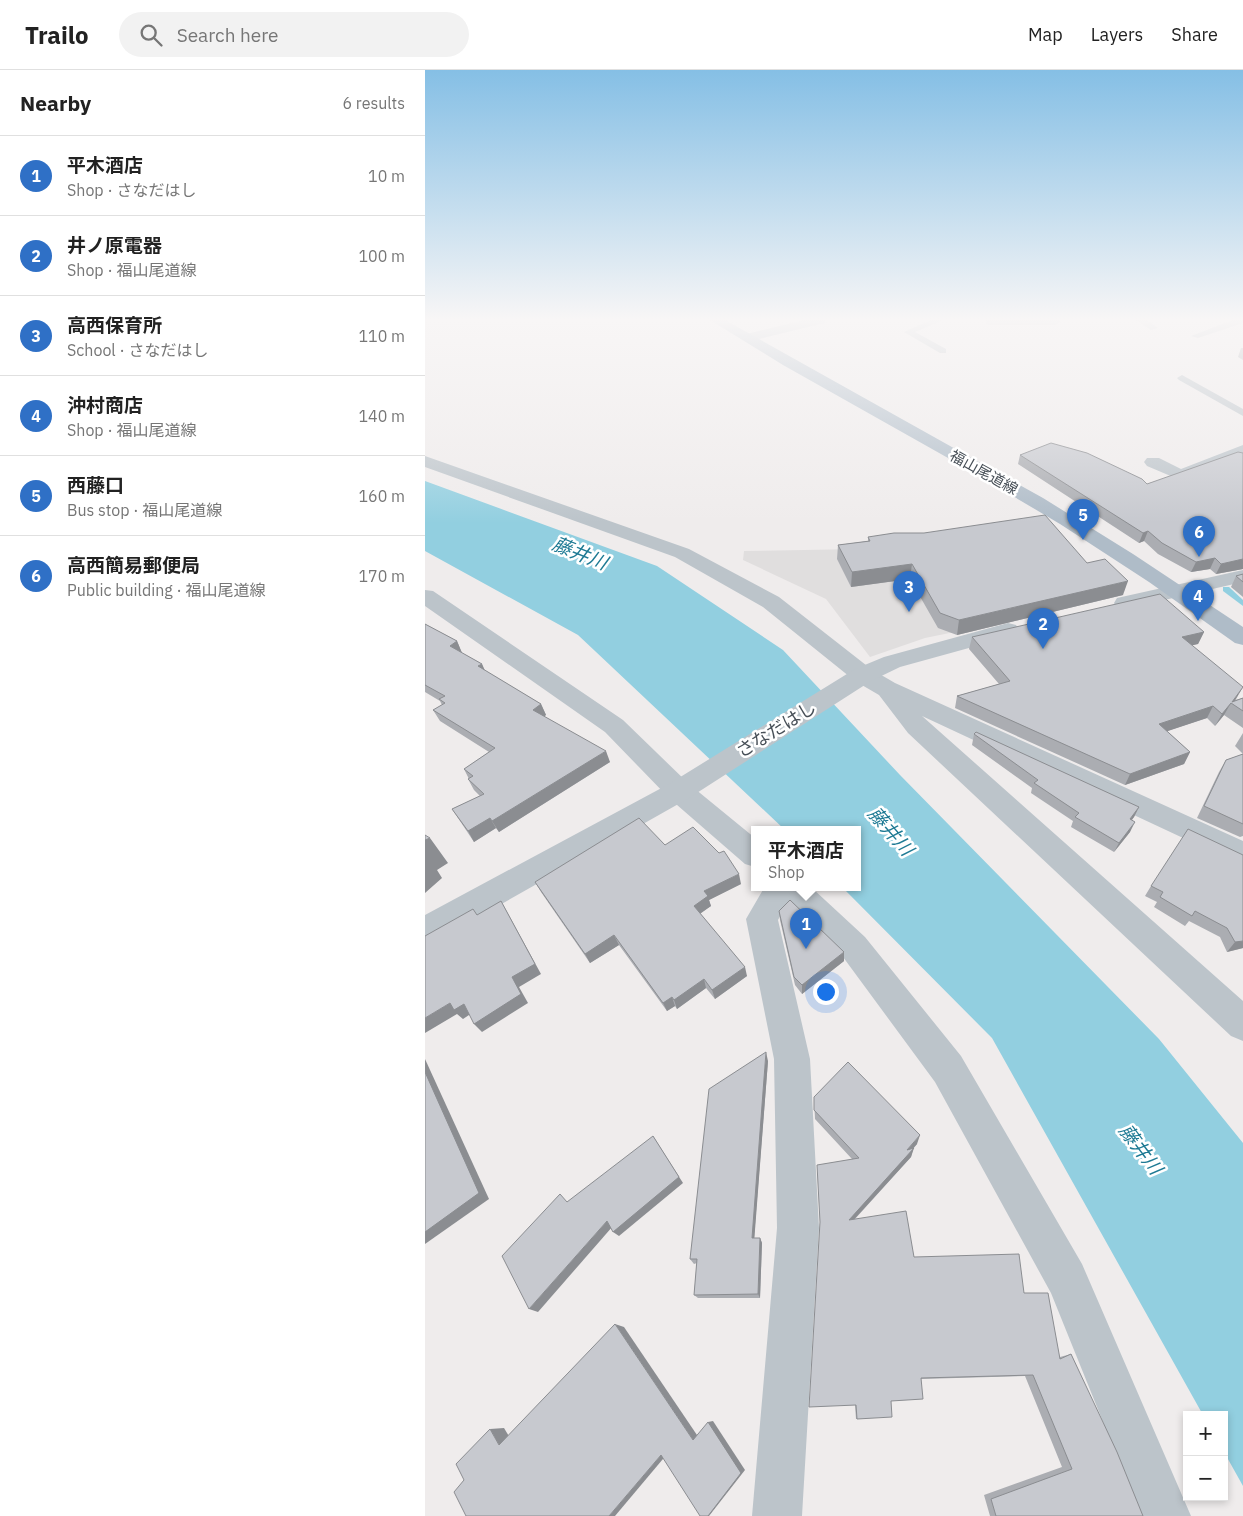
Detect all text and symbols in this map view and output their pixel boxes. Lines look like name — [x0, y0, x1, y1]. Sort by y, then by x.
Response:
search box — [119, 12, 469, 57]
text: Trailo — [25, 19, 89, 51]
icon: search — [137, 21, 165, 49]
text: Search here — [177, 23, 278, 47]
text: Map — [1028, 23, 1063, 46]
text: Layers — [1091, 23, 1143, 46]
text: Share — [1171, 23, 1218, 46]
text: Nearby — [20, 89, 91, 117]
text: 6 results — [342, 93, 405, 113]
text: 平木酒店 — [67, 153, 143, 177]
text: 1 — [31, 166, 41, 186]
text: 10 m — [368, 166, 405, 186]
text: Shop · さなだはし — [67, 180, 196, 200]
text: 井ノ原電器 — [67, 233, 162, 257]
text: 2 — [31, 246, 41, 266]
text: 100 m — [358, 246, 405, 266]
text: Shop · 福山尾道線 — [67, 260, 196, 280]
text: 高西保育所 — [67, 313, 162, 337]
text: 3 — [31, 326, 41, 346]
text: 110 m — [358, 326, 405, 346]
text: School · さなだはし — [67, 340, 208, 360]
text: 沖村商店 — [67, 393, 143, 417]
text: 4 — [31, 406, 41, 426]
text: 140 m — [358, 406, 405, 426]
text: Shop · 福山尾道線 — [67, 420, 196, 440]
street label: 福山尾道線 — [947, 446, 1021, 498]
text: 西藤口 — [67, 473, 124, 497]
text: 5 — [31, 486, 41, 506]
text: 160 m — [358, 486, 405, 506]
pin: 5 — [1067, 499, 1099, 540]
text: Bus stop · 福山尾道線 — [67, 500, 222, 520]
pin: 6 — [1183, 516, 1215, 557]
water label: 藤井川 — [549, 531, 613, 576]
text: 高西簡易郵便局 — [67, 553, 200, 577]
text: 6 — [31, 566, 41, 586]
text: 170 m — [358, 566, 405, 586]
pin: 3 — [893, 571, 925, 612]
text: Public building · 福山尾道線 — [67, 580, 266, 600]
pin: 4 — [1182, 580, 1214, 621]
pin: 2 — [1027, 608, 1059, 649]
street label: さなだはし — [732, 695, 820, 763]
water label: 藤井川 — [863, 802, 920, 862]
popup — [751, 826, 861, 891]
text: 平木酒店 — [768, 838, 844, 862]
text: Shop — [768, 862, 805, 882]
pin: 1 — [790, 908, 822, 949]
your location — [813, 979, 839, 1005]
water label: 藤井川 — [1114, 1119, 1169, 1181]
map controls — [1183, 1411, 1228, 1501]
button: + — [1183, 1411, 1228, 1456]
button: − — [1183, 1456, 1228, 1501]

